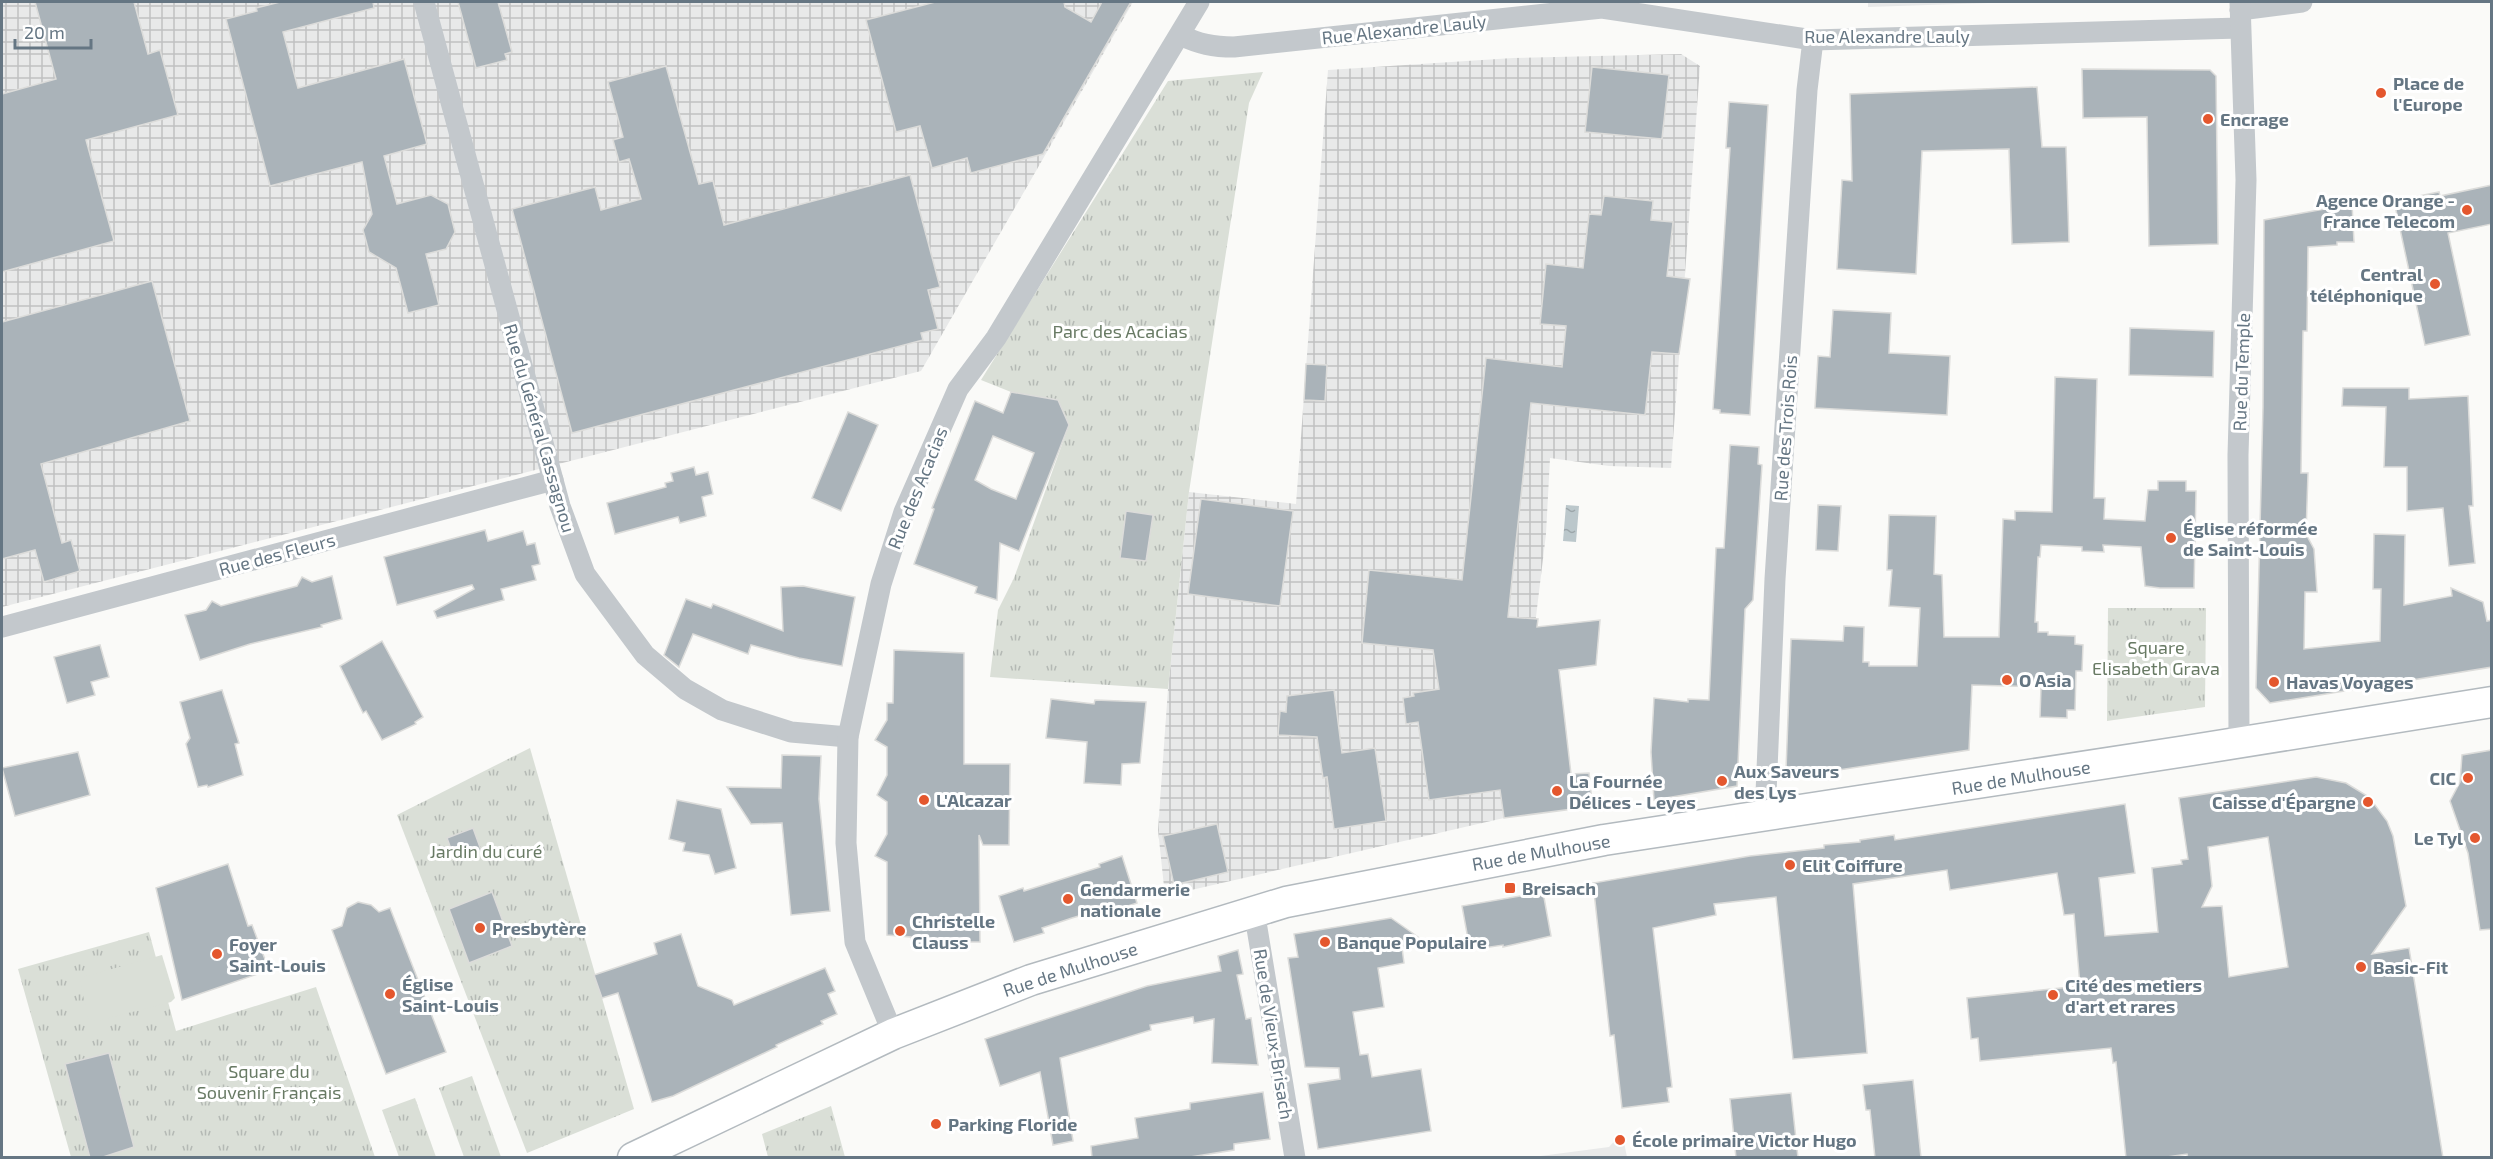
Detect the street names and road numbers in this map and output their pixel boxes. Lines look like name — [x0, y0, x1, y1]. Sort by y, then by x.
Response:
street label: Rue Alexandre Lauly — [1321, 9, 1488, 49]
street label: Rue Alexandre Lauly — [1804, 25, 1970, 47]
street label: Rue du Temple — [2228, 312, 2254, 432]
street label: Rue du Général Cassagnou — [500, 321, 580, 535]
street label: Rue des Trois Rois — [1769, 354, 1801, 502]
street label: Rue des Acacias — [882, 424, 952, 552]
street label: Rue des Fleurs — [216, 528, 338, 580]
street label: Rue de Mulhouse — [1950, 755, 2092, 799]
street label: Rue de Mulhouse — [1470, 829, 1612, 875]
street label: Rue de Mulhouse — [1000, 937, 1140, 1001]
street label: Rue de Vieux-Brisach — [1250, 947, 1298, 1121]

